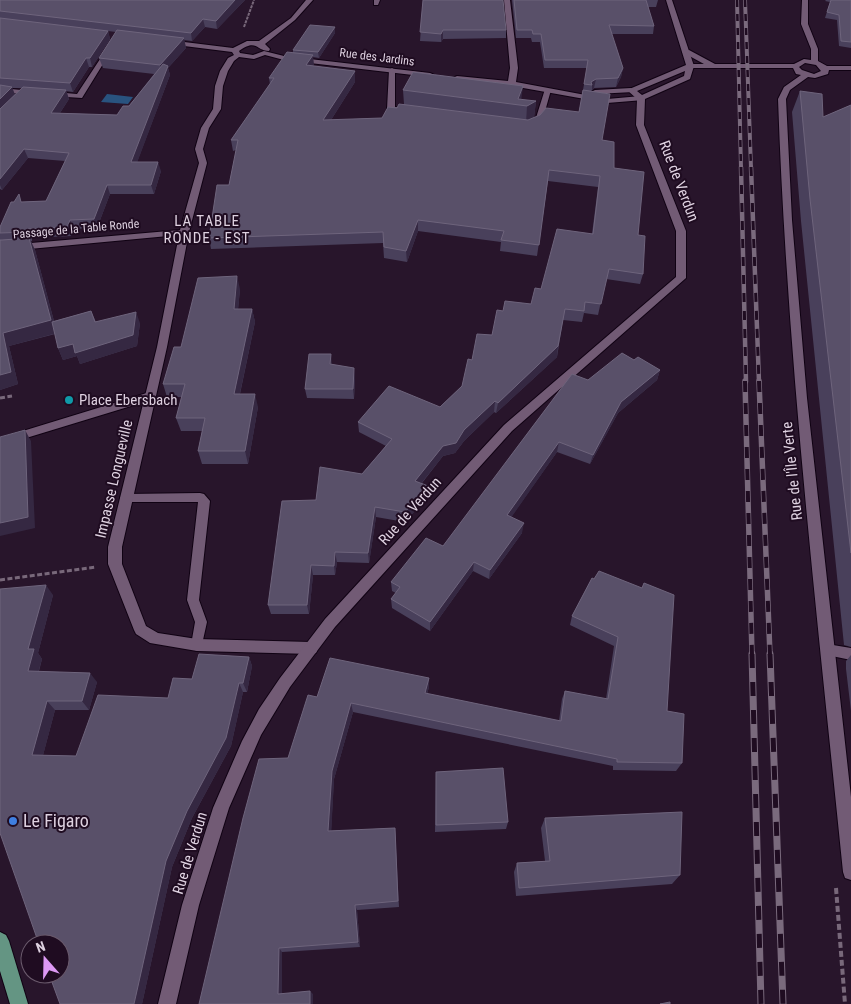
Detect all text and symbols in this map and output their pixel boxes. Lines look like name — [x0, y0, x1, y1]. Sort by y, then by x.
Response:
street label: Rue des Jardins — [339, 45, 415, 69]
street label: Rue de Verdun — [655, 138, 703, 224]
district label: LA TABLE RONDE - EST — [164, 212, 250, 247]
street label: Passage de la Table Ronde — [12, 216, 140, 242]
place label: Place Ebersbach — [79, 391, 177, 409]
marker: Place Ebersbach — [63, 394, 75, 406]
street label: Impasse Longueville — [92, 418, 136, 540]
street label: Rue de l'Île Verte — [778, 421, 806, 521]
street label: Rue de Verdun — [375, 473, 445, 549]
place label: Le Figaro — [23, 810, 89, 831]
street label: Rue de Verdun — [169, 810, 211, 896]
marker: Le Figaro — [7, 815, 19, 827]
north arrow — [20, 934, 70, 984]
text: N — [34, 938, 47, 956]

